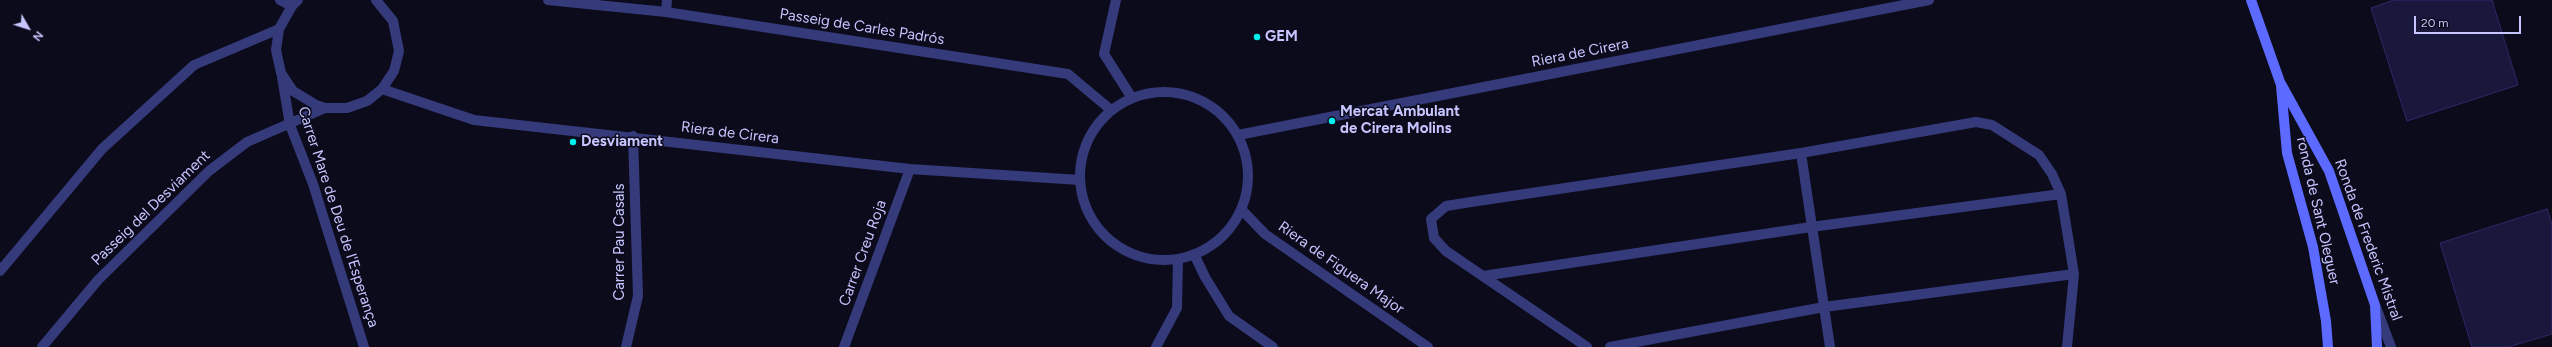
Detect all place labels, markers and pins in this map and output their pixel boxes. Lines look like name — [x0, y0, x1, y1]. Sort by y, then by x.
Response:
place label: GEM — [1265, 28, 1298, 46]
marker: GEM — [1252, 32, 1262, 42]
place label: Mercat Ambulant de Cirera Molins — [1340, 103, 1460, 138]
marker: Mercat Ambulant de Cirera Molins — [1327, 116, 1337, 126]
place label: Desviament — [581, 133, 663, 151]
marker: Desviament — [568, 137, 578, 147]

